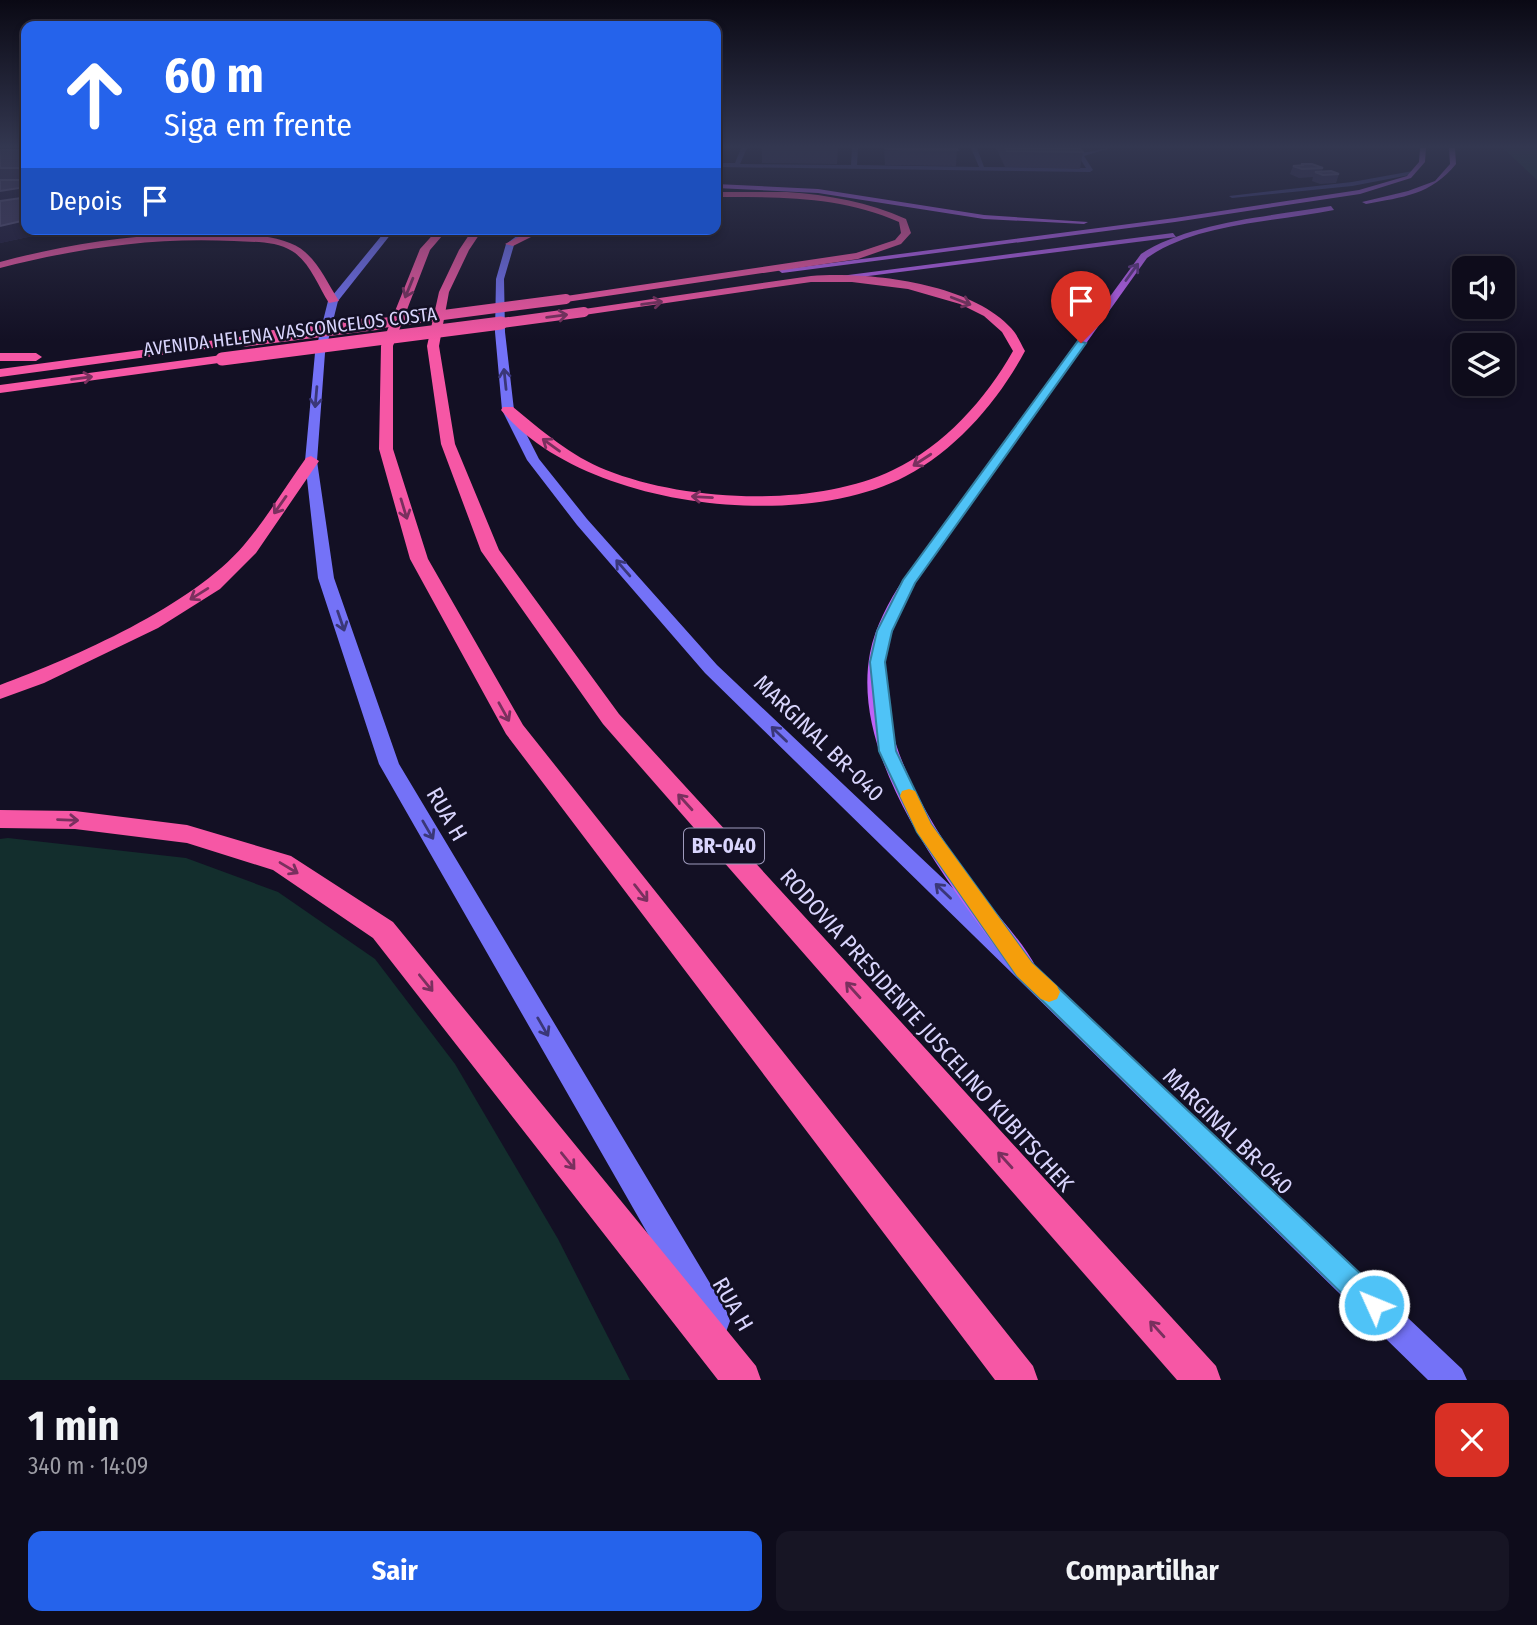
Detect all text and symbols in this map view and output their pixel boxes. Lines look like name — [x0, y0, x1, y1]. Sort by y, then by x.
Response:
text: 60 m — [164, 46, 264, 105]
icon: ahead — [49, 49, 140, 140]
text: Siga em frente — [164, 106, 352, 144]
icon: arrive — [136, 182, 174, 220]
text: Depois — [49, 186, 122, 217]
map controls — [1452, 256, 1515, 396]
button: sound — [1452, 256, 1515, 319]
one-way arrow — [1125, 263, 1139, 282]
pin — [1051, 271, 1111, 343]
one-way arrow — [402, 276, 415, 298]
icon: arrive — [1062, 282, 1100, 320]
one-way arrow — [950, 295, 972, 308]
one-way arrow — [640, 296, 663, 309]
street label: AVENIDA HELENA VASCONCELOS COSTA — [142, 302, 438, 361]
one-way arrow — [545, 309, 567, 322]
button: layers — [1452, 333, 1515, 396]
one-way arrow — [498, 369, 511, 391]
one-way arrow — [70, 371, 93, 384]
one-way arrow — [309, 386, 322, 408]
one-way arrow — [542, 438, 561, 452]
one-way arrow — [913, 453, 932, 467]
one-way arrow — [690, 491, 713, 504]
one-way arrow — [273, 495, 287, 514]
one-way arrow — [398, 497, 411, 519]
one-way arrow — [615, 560, 631, 578]
one-way arrow — [190, 587, 209, 602]
one-way arrow — [335, 610, 348, 632]
street label: MARGINAL BR-040 — [748, 669, 890, 807]
one-way arrow — [497, 701, 511, 721]
one-way arrow — [771, 725, 788, 742]
street label: RUA H — [421, 782, 473, 846]
one-way arrow — [677, 793, 693, 811]
one-way arrow — [56, 814, 79, 827]
one-way arrow — [421, 820, 435, 840]
road number: BR-040 — [684, 828, 764, 864]
one-way arrow — [278, 861, 298, 875]
street label: RODOVIA PRESIDENTE JUSCELINO KUBITSCHEK — [774, 863, 1080, 1198]
one-way arrow — [634, 883, 649, 902]
one-way arrow — [934, 883, 952, 899]
one-way arrow — [418, 974, 434, 992]
one-way arrow — [845, 981, 861, 999]
one-way arrow — [536, 1016, 550, 1036]
street label: MARGINAL BR-040 — [1157, 1062, 1299, 1200]
one-way arrow — [997, 1151, 1013, 1169]
one-way arrow — [560, 1152, 575, 1170]
position arrow — [1337, 1268, 1411, 1342]
street label: RUA H — [707, 1272, 759, 1336]
one-way arrow — [1148, 1321, 1165, 1338]
text: 1 min — [28, 1401, 119, 1451]
button: close — [1435, 1403, 1509, 1477]
text: 340 m · 14:09 — [28, 1452, 148, 1480]
button: Sair — [28, 1531, 762, 1611]
button: Compartilhar — [776, 1531, 1509, 1611]

